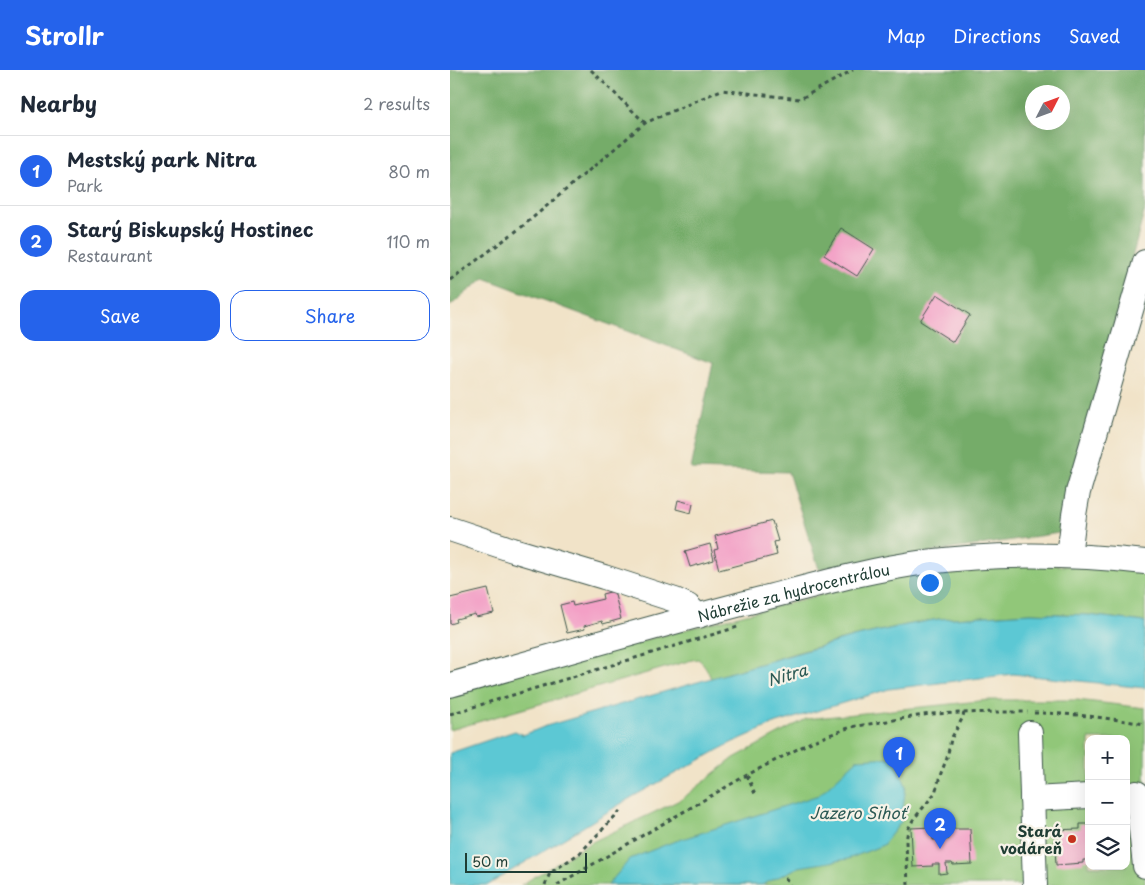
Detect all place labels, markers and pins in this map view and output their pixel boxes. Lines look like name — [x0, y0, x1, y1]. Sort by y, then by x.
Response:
pin: 1 — [883, 737, 915, 778]
pin: 2 — [924, 808, 956, 849]
place label: Stará vodáreň — [1000, 819, 1063, 859]
marker: Stará vodáreň — [1066, 833, 1078, 845]

